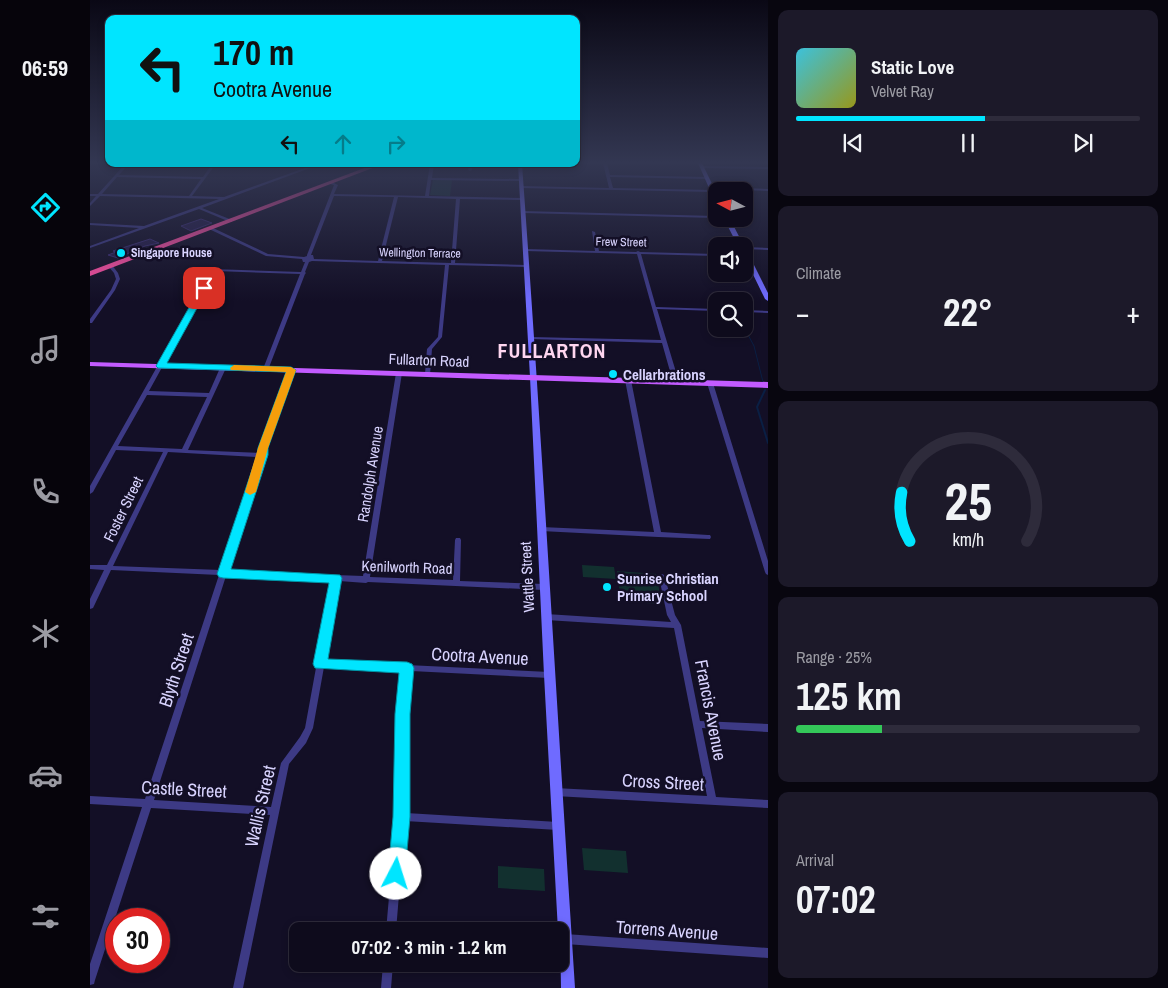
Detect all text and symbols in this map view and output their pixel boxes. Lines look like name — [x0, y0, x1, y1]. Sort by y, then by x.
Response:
text: 170 m — [213, 29, 294, 76]
icon: left — [130, 35, 195, 100]
text: 06:59 — [22, 53, 68, 83]
text: Static Love — [871, 54, 954, 80]
text: Cootra Avenue — [213, 74, 332, 104]
text: Velvet Ray — [871, 80, 934, 102]
icon: previous — [839, 129, 867, 157]
icon: pause — [954, 129, 982, 157]
icon: next — [1069, 129, 1097, 157]
icon: left — [276, 130, 304, 158]
icon: ahead — [329, 130, 357, 158]
icon: right — [382, 130, 410, 158]
north arrow — [708, 182, 752, 228]
map controls — [708, 182, 753, 337]
icon: directions — [28, 190, 63, 225]
street label: Frew Street — [595, 234, 647, 250]
button: sound — [708, 237, 753, 282]
street label: Wellington Terrace — [379, 244, 461, 262]
place label: Singapore House — [131, 245, 212, 261]
marker: Singapore House — [115, 247, 127, 259]
text: Climate — [796, 262, 841, 284]
pin — [183, 267, 225, 309]
icon: arrive — [190, 274, 218, 302]
text: 22° — [943, 287, 993, 338]
button: search — [708, 292, 753, 337]
text: − — [796, 294, 809, 332]
text: + — [1127, 294, 1140, 332]
icon: music — [28, 332, 63, 367]
district label: FULLARTON — [498, 337, 606, 364]
street label: Fullarton Road — [388, 348, 470, 372]
place label: Cellarbrations — [623, 364, 706, 385]
marker: Cellarbrations — [607, 368, 619, 380]
street label: Randolph Avenue — [352, 424, 388, 523]
text: 25 — [944, 466, 992, 536]
street label: Foster Street — [98, 472, 148, 545]
icon: phone — [28, 474, 63, 509]
text: km/h — [952, 528, 984, 552]
street label: Wattle Street — [515, 541, 539, 613]
street label: Kenilworth Road — [361, 555, 453, 579]
place label: Sunrise Christian Primary School — [617, 568, 719, 606]
marker: Sunrise Christian Primary School — [601, 581, 613, 593]
icon: climate — [28, 616, 63, 651]
street label: Blyth Street — [152, 630, 200, 710]
street label: Cootra Avenue — [431, 641, 529, 671]
text: Range · 25% — [796, 646, 872, 668]
street label: Francis Avenue — [689, 657, 733, 763]
text: 125 km — [796, 671, 902, 722]
icon: car — [28, 758, 63, 793]
street label: Wallis Street — [238, 763, 282, 849]
street label: Cross Street — [621, 767, 705, 797]
street label: Castle Street — [141, 774, 227, 804]
position arrow — [369, 847, 421, 899]
text: Arrival — [796, 849, 834, 871]
text: 07:02 — [796, 874, 876, 925]
icon: filters — [28, 899, 63, 934]
speed limit sign: 30 — [105, 908, 170, 973]
street label: Torrens Avenue — [615, 914, 719, 946]
text: 07:02 · 3 min · 1.2 km — [351, 934, 507, 960]

